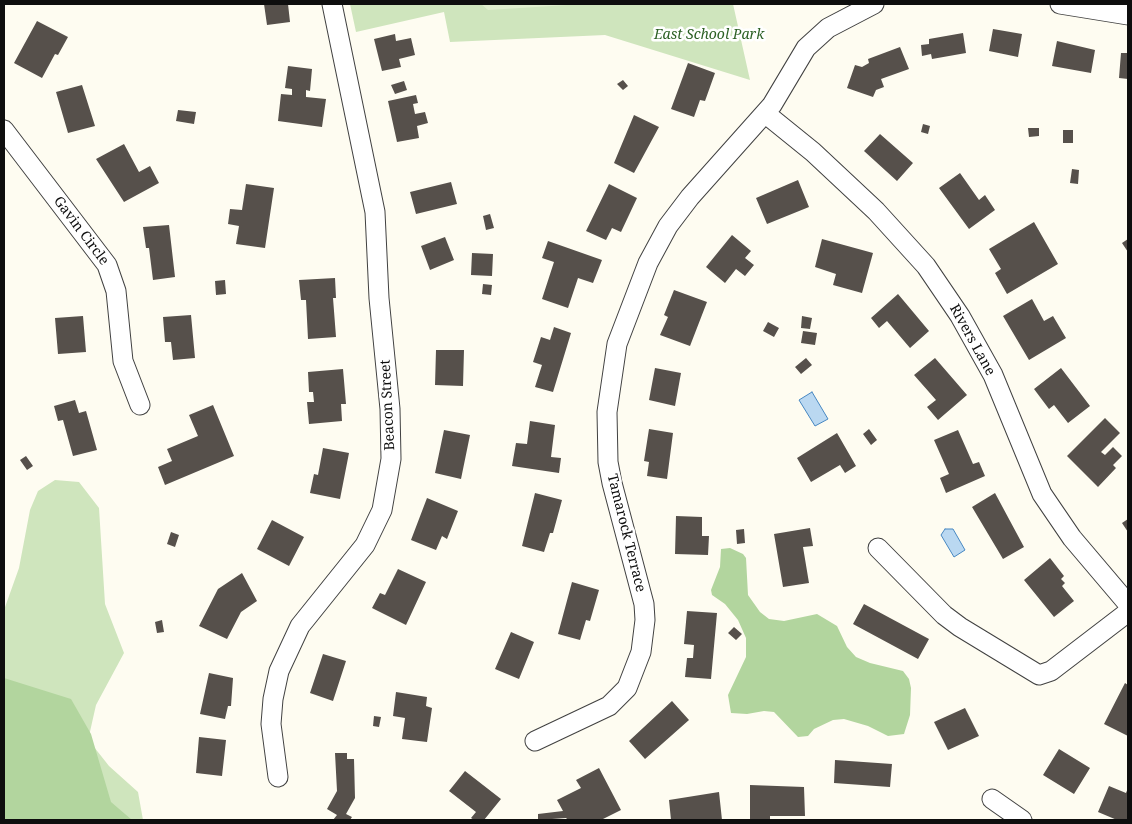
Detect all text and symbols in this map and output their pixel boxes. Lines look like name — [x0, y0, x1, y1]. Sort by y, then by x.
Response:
park label: East School Park — [654, 27, 764, 43]
street label: Gavin Circle — [50, 193, 112, 269]
street label: Rivers Lane — [946, 301, 998, 379]
street label: Beacon Street — [377, 359, 399, 451]
street label: Tamarock Terrace — [603, 472, 649, 594]

